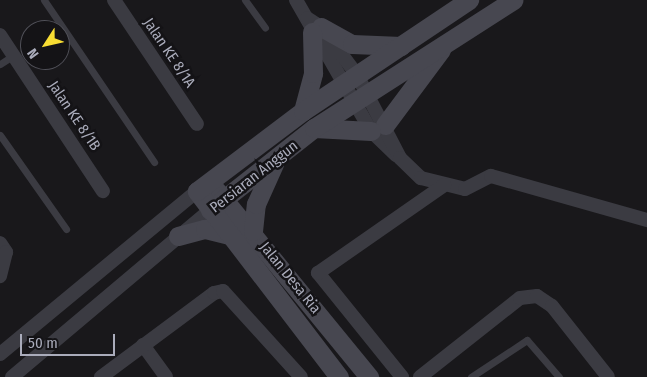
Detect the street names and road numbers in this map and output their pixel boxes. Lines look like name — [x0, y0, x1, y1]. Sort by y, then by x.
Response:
street label: Jalan KE 8/1A — [139, 15, 199, 91]
street label: Jalan KE 8/1B — [44, 78, 104, 154]
street label: Persiaran Anggun — [207, 137, 301, 217]
street label: Jalan Desa Ria — [256, 239, 324, 317]

